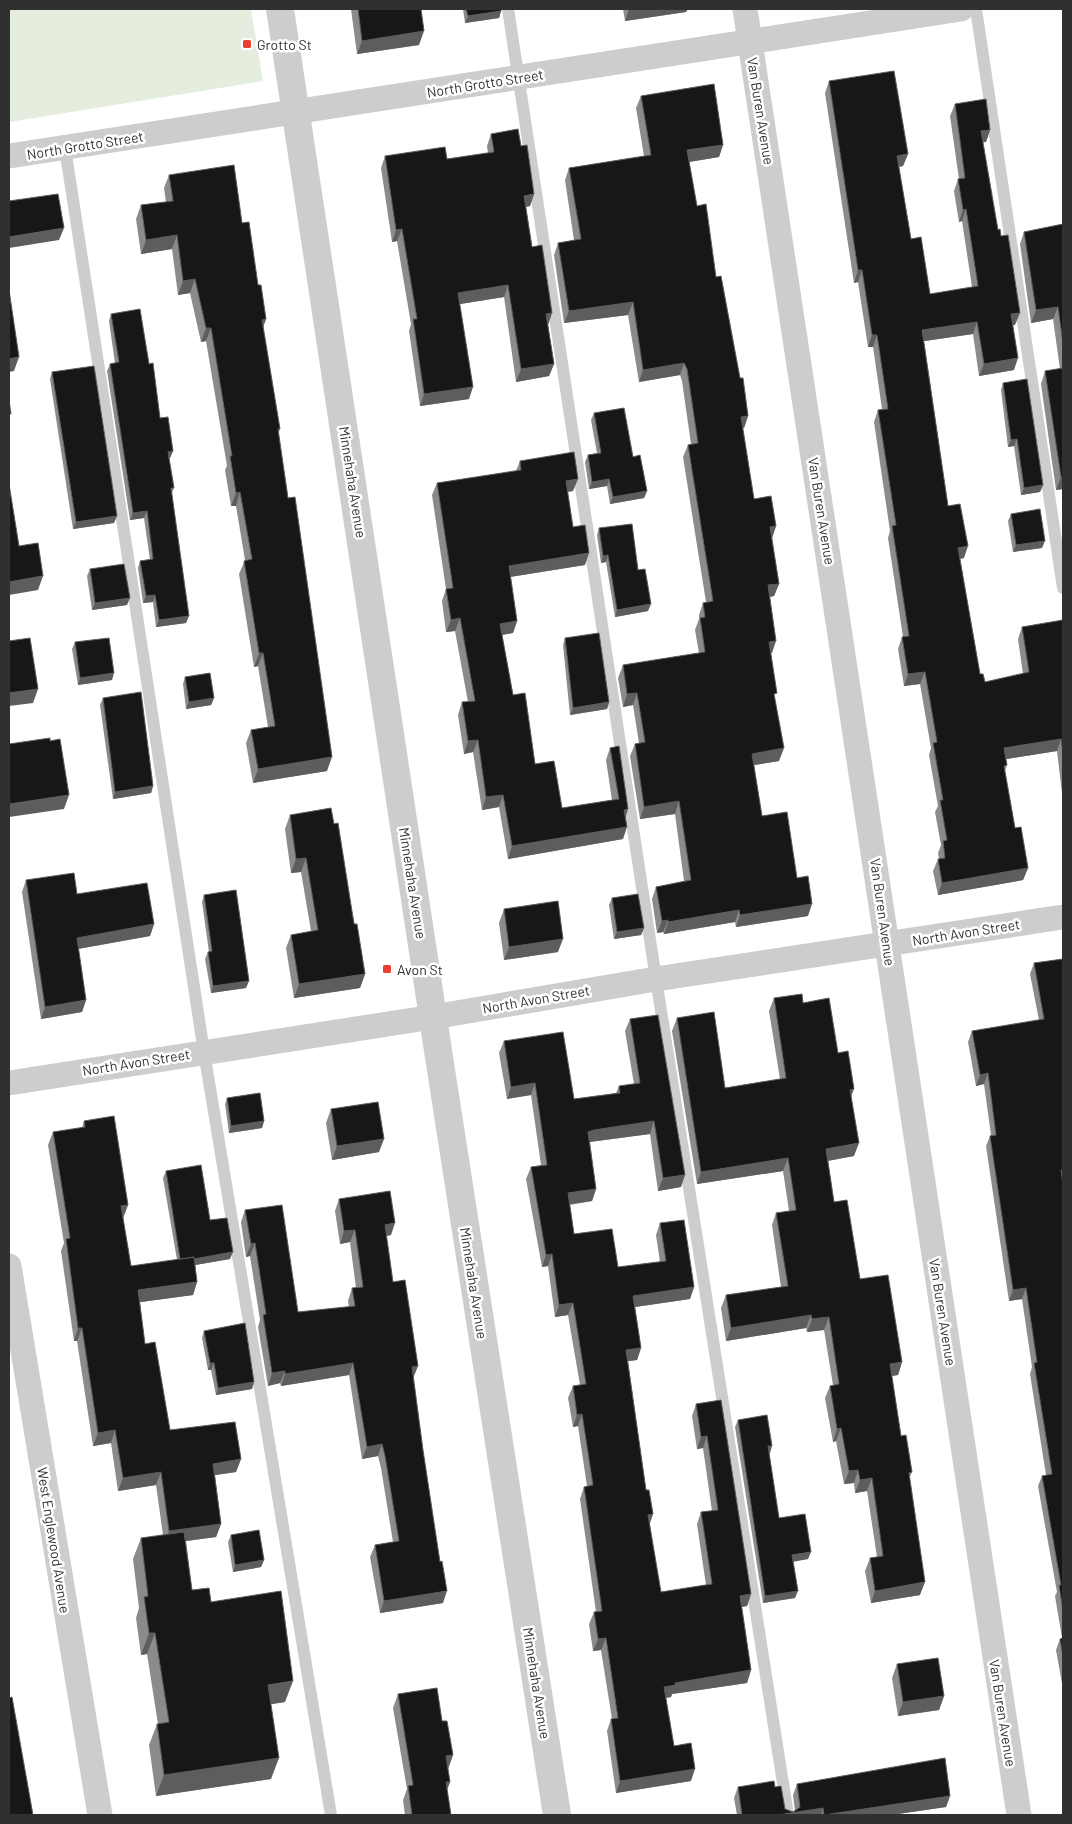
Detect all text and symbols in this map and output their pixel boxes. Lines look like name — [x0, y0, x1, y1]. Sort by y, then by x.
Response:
place label: Grotto St — [257, 36, 312, 53]
marker: Grotto St — [241, 38, 253, 50]
street label: Van Buren Avenue — [744, 56, 778, 166]
street label: North Grotto Street — [426, 65, 544, 101]
street label: North Grotto Street — [26, 127, 144, 163]
street label: Minnehaha Avenue — [336, 425, 370, 539]
street label: Van Buren Avenue — [805, 456, 839, 566]
street label: Minnehaha Avenue — [396, 826, 430, 940]
street label: Van Buren Avenue — [867, 857, 899, 967]
street label: North Avon Street — [911, 915, 1021, 949]
place label: Avon St — [397, 961, 443, 978]
marker: Avon St — [381, 963, 393, 975]
street label: North Avon Street — [481, 981, 591, 1017]
street label: North Avon Street — [81, 1045, 191, 1079]
street label: Minnehaha Avenue — [457, 1226, 491, 1340]
street label: Van Buren Avenue — [926, 1257, 960, 1367]
street label: West Englewood Avenue — [34, 1466, 74, 1614]
street label: Minnehaha Avenue — [520, 1626, 554, 1740]
street label: Van Buren Avenue — [986, 1658, 1020, 1768]

